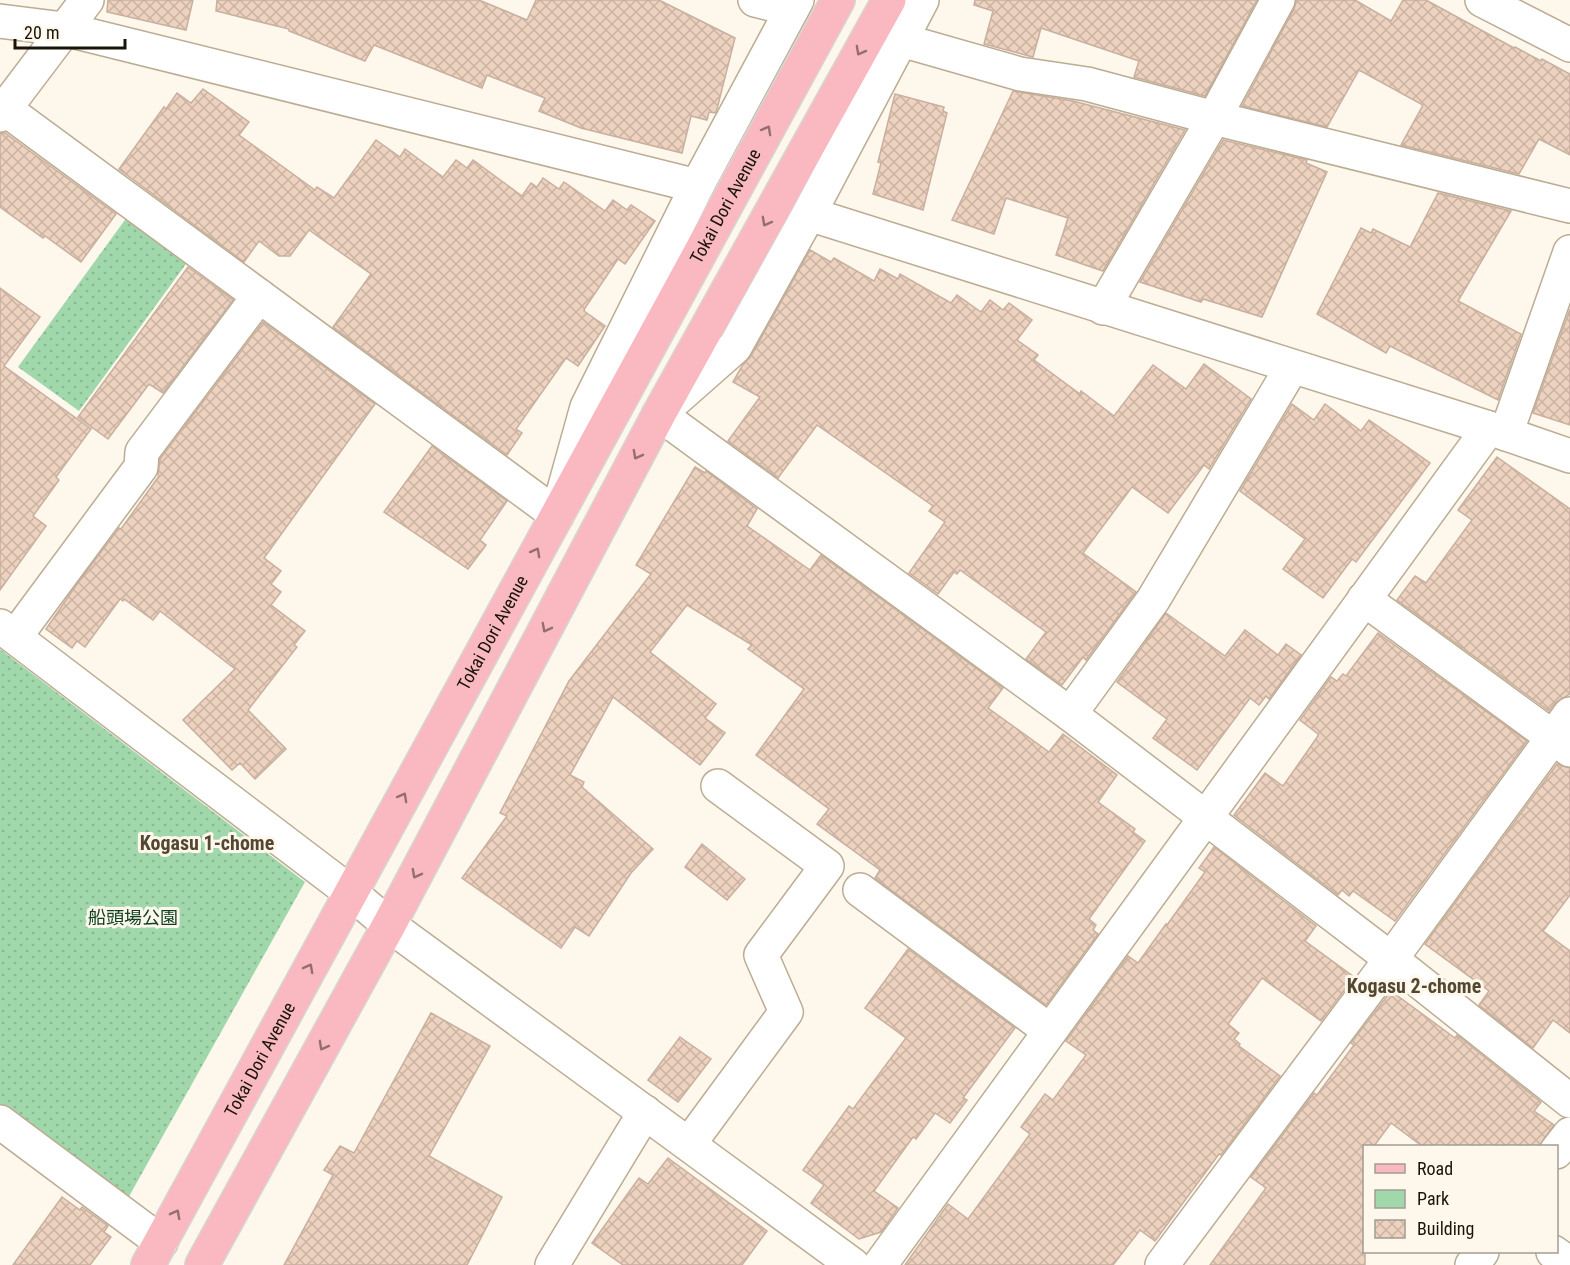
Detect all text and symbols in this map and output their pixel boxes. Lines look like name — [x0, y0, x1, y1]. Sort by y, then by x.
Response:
scale bar — [15, 12, 124, 50]
text: 20 m — [24, 22, 59, 43]
one-way arrow — [856, 45, 867, 55]
one-way arrow — [760, 126, 771, 136]
street label: Tokai Dori Avenue — [685, 145, 765, 267]
one-way arrow — [762, 215, 773, 226]
one-way arrow — [633, 449, 644, 459]
one-way arrow — [529, 548, 540, 558]
street label: Tokai Dori Avenue — [453, 572, 532, 694]
one-way arrow — [542, 621, 553, 632]
one-way arrow — [396, 793, 407, 803]
district label: Kogasu 1-chome — [140, 831, 274, 855]
one-way arrow — [412, 868, 423, 878]
park label: 船頭場公園 — [88, 907, 178, 928]
one-way arrow — [302, 964, 313, 975]
district label: Kogasu 2-chome — [1347, 974, 1481, 998]
street label: Tokai Dori Avenue — [220, 998, 299, 1120]
one-way arrow — [319, 1039, 330, 1050]
legend — [1363, 1145, 1558, 1253]
text: Road — [1417, 1158, 1453, 1179]
text: Park — [1417, 1188, 1449, 1209]
one-way arrow — [169, 1209, 180, 1220]
text: Building — [1417, 1218, 1474, 1239]

